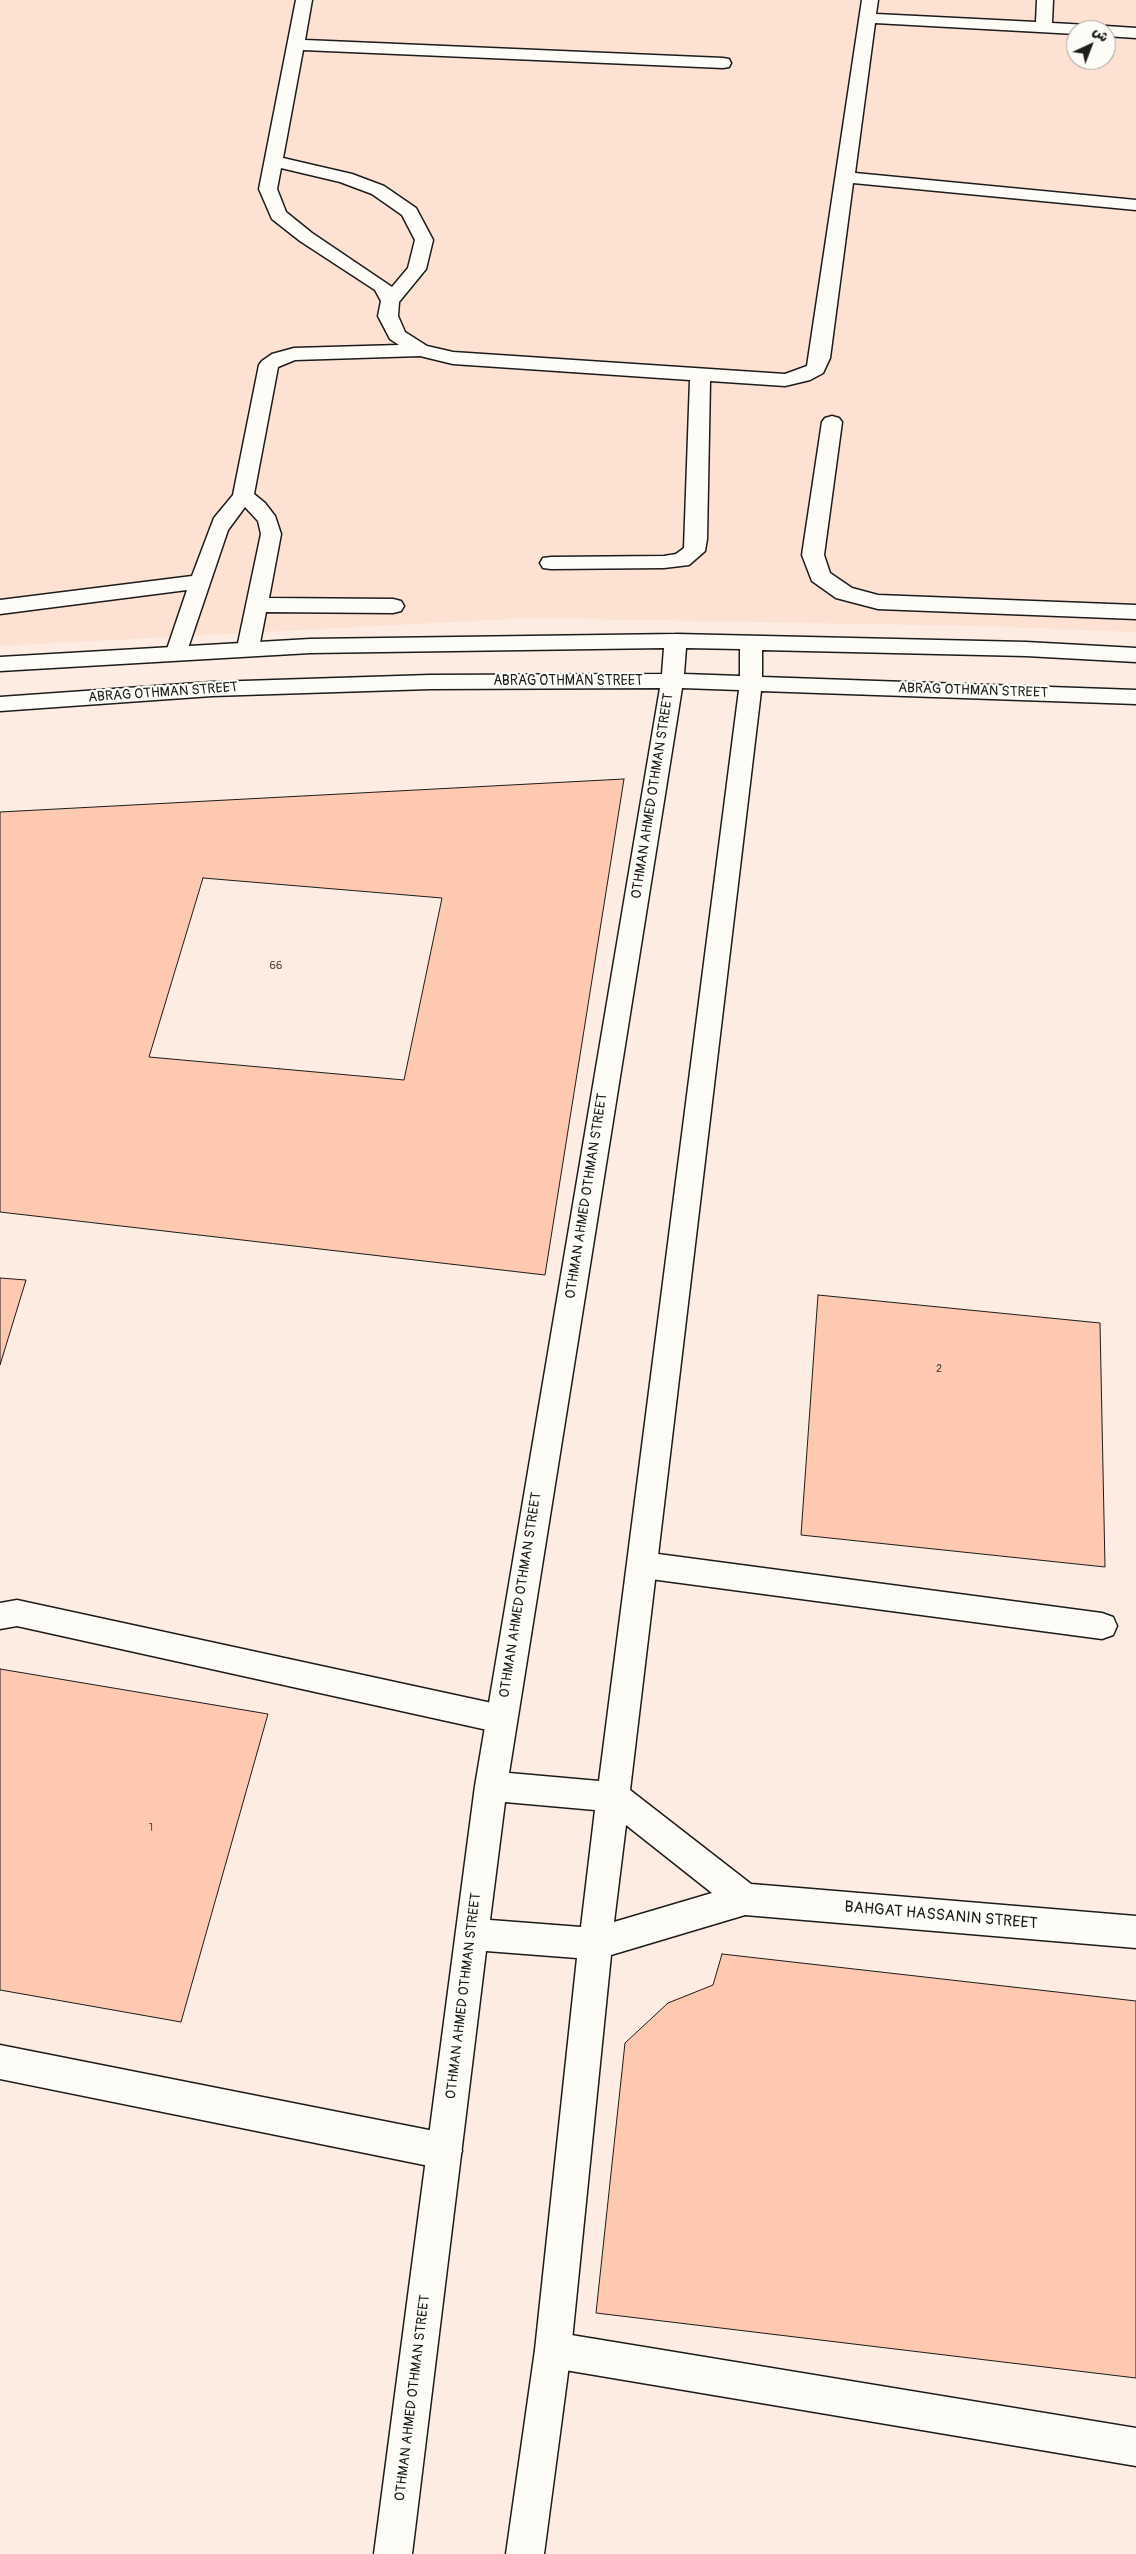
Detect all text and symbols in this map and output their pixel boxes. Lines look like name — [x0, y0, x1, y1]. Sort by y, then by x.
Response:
north arrow — [1066, 20, 1116, 70]
text: ش — [1089, 23, 1112, 46]
street label: ABRAG OTHMAN STREET — [493, 673, 643, 689]
street label: ABRAG OTHMAN STREET — [88, 679, 238, 707]
street label: ABRAG OTHMAN STREET — [898, 680, 1048, 702]
street label: OTHMAN AHMED OTHMAN STREET — [628, 692, 678, 900]
house number: 66 — [270, 959, 282, 973]
street label: OTHMAN AHMED OTHMAN STREET — [562, 1092, 612, 1300]
house number: 2 — [936, 1362, 942, 1376]
street label: OTHMAN AHMED OTHMAN STREET — [496, 1491, 546, 1699]
house number: 1 — [149, 1821, 153, 1835]
street label: OTHMAN AHMED OTHMAN STREET — [443, 1892, 485, 2100]
street label: BAHGAT HASSANIN STREET — [844, 1898, 1038, 1934]
street label: OTHMAN AHMED OTHMAN STREET — [392, 2294, 434, 2502]

